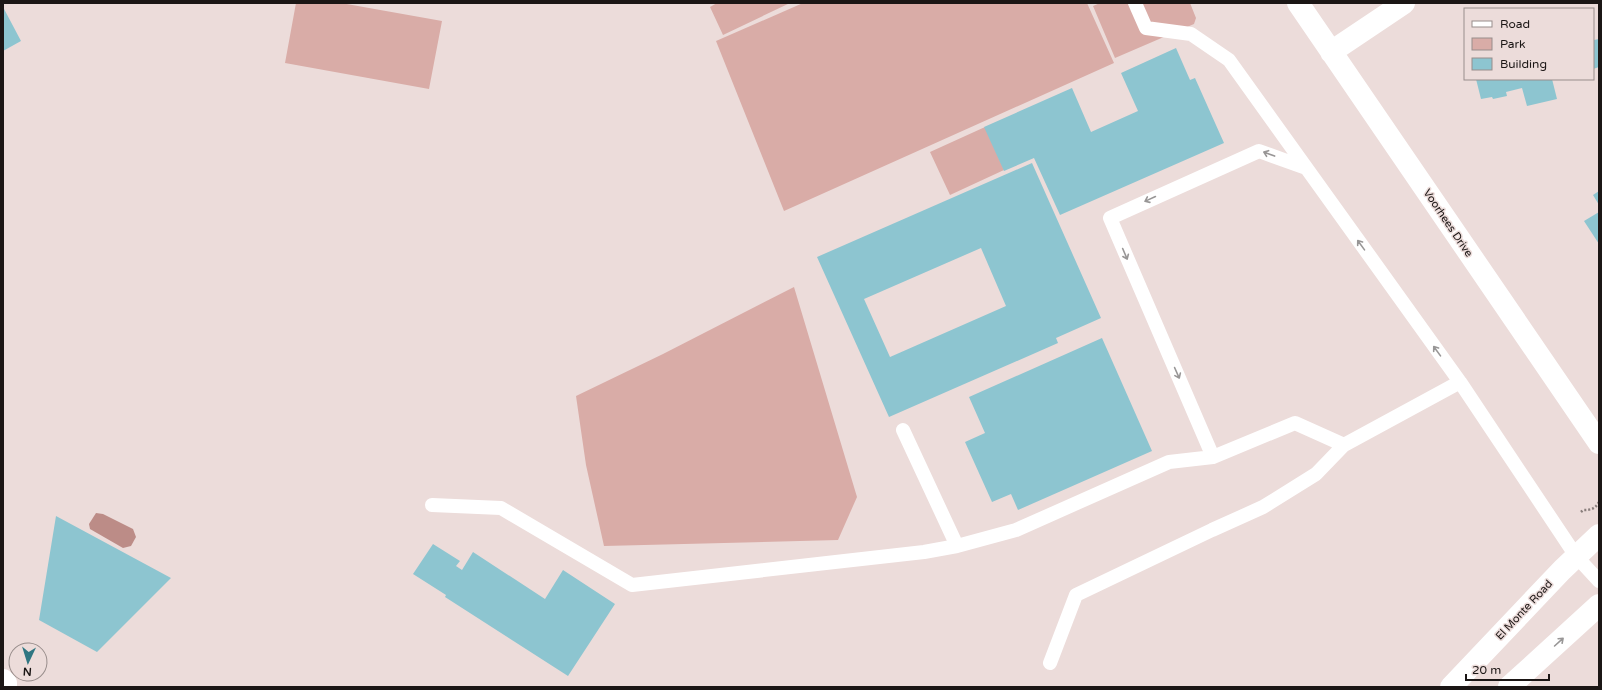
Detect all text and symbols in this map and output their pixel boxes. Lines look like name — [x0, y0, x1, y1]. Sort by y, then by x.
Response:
legend — [1464, 8, 1594, 80]
text: Road — [1500, 17, 1530, 31]
text: Park — [1500, 37, 1526, 51]
text: Building — [1500, 57, 1547, 71]
one-way arrow — [1264, 150, 1276, 158]
street label: Voorhees Drive — [1421, 187, 1475, 259]
one-way arrow — [1144, 196, 1156, 203]
one-way arrow — [1357, 240, 1365, 251]
one-way arrow — [1122, 248, 1129, 260]
one-way arrow — [1433, 345, 1441, 356]
one-way arrow — [1174, 367, 1181, 379]
street label: El Monte Road — [1493, 577, 1555, 643]
one-way arrow — [1553, 638, 1563, 647]
north arrow — [8, 642, 48, 682]
scale bar — [1466, 656, 1549, 682]
text: 20 m — [1472, 663, 1501, 677]
text: N — [22, 665, 32, 678]

